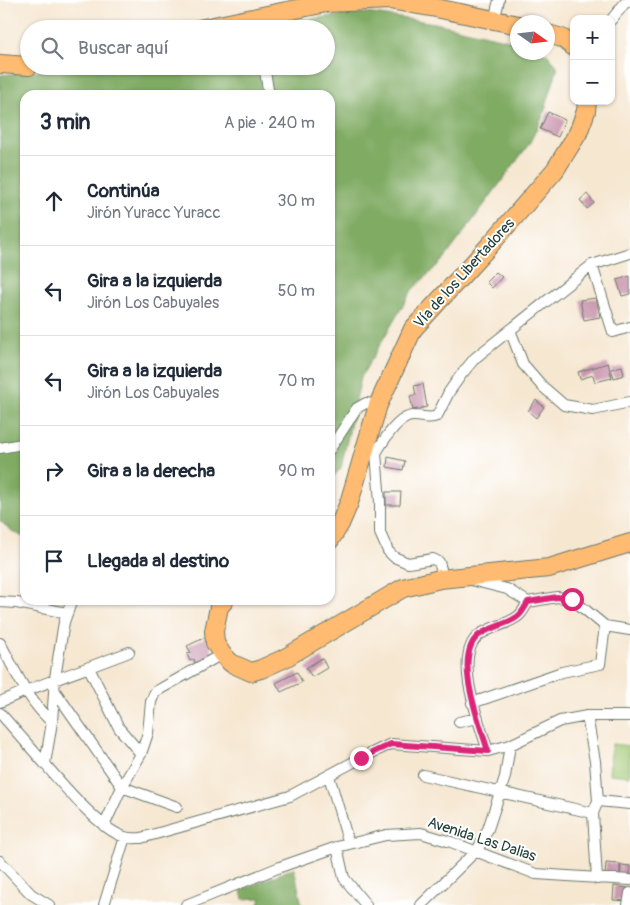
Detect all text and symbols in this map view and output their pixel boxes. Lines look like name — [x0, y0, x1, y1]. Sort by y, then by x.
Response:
north arrow — [510, 15, 555, 60]
map controls — [570, 15, 615, 105]
button: + — [570, 15, 615, 60]
search box — [20, 20, 335, 75]
icon: search — [38, 34, 66, 62]
text: Buscar aquí — [78, 36, 169, 60]
button: − — [570, 60, 615, 105]
text: 3 min — [40, 109, 90, 136]
text: A pie · 240 m — [224, 113, 315, 133]
text: Continúa — [87, 179, 160, 203]
icon: ahead — [40, 187, 68, 215]
text: 30 m — [277, 191, 315, 211]
text: Jirón Yuracc Yuracc — [87, 203, 221, 223]
street label: Vía de los Libertadores — [410, 214, 519, 332]
text: Gira a la izquierda — [87, 269, 222, 293]
icon: left — [40, 277, 68, 305]
text: 50 m — [278, 281, 315, 301]
text: Jirón Los Cabuyales — [87, 293, 219, 313]
text: Gira a la izquierda — [87, 359, 222, 383]
icon: left — [40, 367, 68, 395]
text: 70 m — [278, 371, 315, 391]
text: Jirón Los Cabuyales — [87, 383, 219, 403]
icon: right — [40, 457, 68, 485]
text: Gira a la derecha — [87, 459, 215, 483]
text: 90 m — [278, 461, 315, 481]
icon: arrive — [40, 547, 68, 575]
text: Llegada al destino — [87, 549, 229, 573]
route start — [561, 588, 584, 611]
route end — [350, 747, 373, 770]
street label: Avenida Las Dalias — [425, 813, 539, 866]

